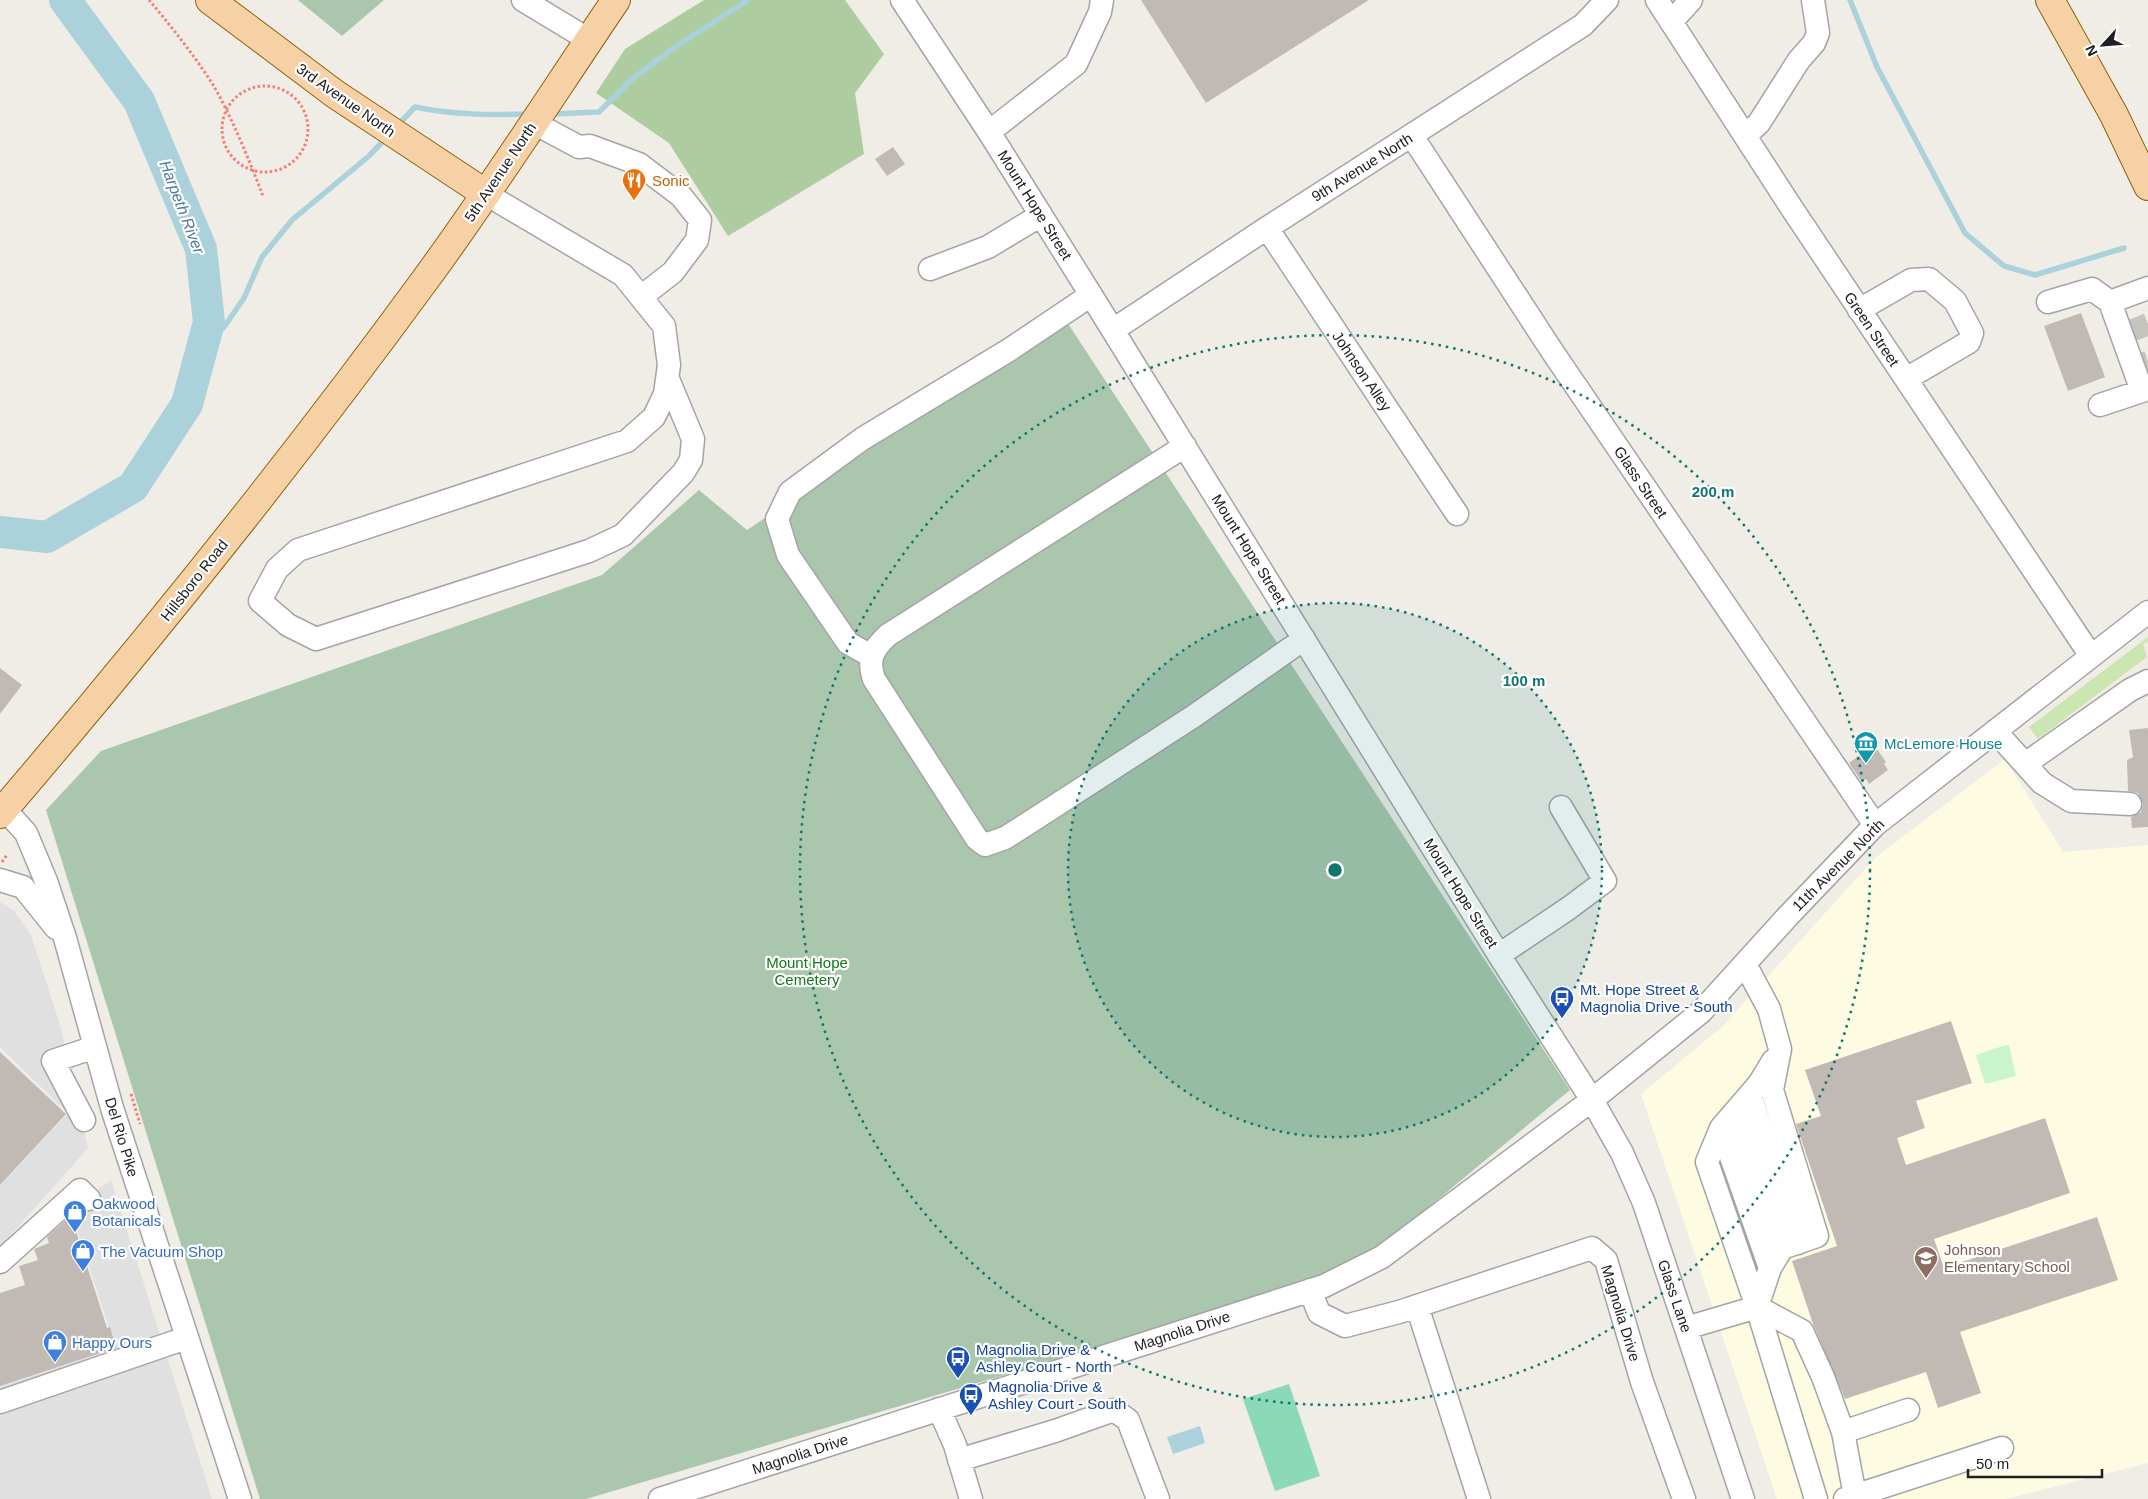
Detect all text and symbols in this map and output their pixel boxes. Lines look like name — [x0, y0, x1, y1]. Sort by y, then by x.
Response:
north arrow — [2078, 20, 2128, 70]
text: N — [2082, 43, 2101, 59]
street label: 3rd Avenue North — [293, 60, 399, 140]
street label: 5th Avenue North — [461, 119, 539, 225]
street label: 9th Avenue North — [1308, 129, 1416, 205]
street label: Mount Hope Street — [994, 147, 1076, 264]
water label: Harpeth River — [156, 158, 208, 257]
restaurant icon: Sonic — [621, 167, 647, 201]
place label: Sonic — [652, 172, 690, 189]
street label: Green Street — [1841, 289, 1904, 370]
street label: Johnson Alley — [1329, 328, 1395, 415]
street label: Glass Street — [1611, 443, 1672, 522]
text: 200 m — [1692, 483, 1734, 500]
street label: Mount Hope Street — [1208, 491, 1290, 608]
street label: Hillsboro Road — [157, 536, 231, 624]
text: 100 m — [1503, 672, 1545, 689]
museum icon: McLemore House — [1853, 730, 1879, 764]
place label: McLemore House — [1884, 735, 2002, 752]
street label: 11th Avenue North — [1789, 816, 1887, 914]
street label: Mount Hope Street — [1420, 835, 1502, 952]
centre of rings — [1326, 861, 1344, 879]
park label: Mount Hope Cemetery — [766, 954, 848, 988]
place label: Mt. Hope Street & Magnolia Drive - South — [1580, 981, 1733, 1015]
bus stop icon: Mt. Hope Street & Magnolia Drive - South — [1549, 985, 1575, 1019]
street label: Del Rio Pike — [102, 1095, 142, 1179]
place label: Oakwood Botanicals — [92, 1195, 161, 1229]
shop icon: Oakwood Botanicals — [62, 1199, 88, 1233]
shop icon: The Vacuum Shop — [70, 1238, 96, 1272]
place label: Johnson Elementary School — [1944, 1241, 2070, 1275]
place label: The Vacuum Shop — [100, 1243, 223, 1260]
school or university icon: Johnson Elementary School — [1913, 1245, 1939, 1279]
street label: Glass Lane — [1655, 1257, 1695, 1335]
street label: Magnolia Drive — [1598, 1263, 1644, 1363]
street label: Magnolia Drive — [1132, 1307, 1232, 1355]
shop icon: Happy Ours — [42, 1329, 68, 1363]
place label: Happy Ours — [72, 1334, 152, 1351]
place label: Magnolia Drive & Ashley Court - North — [976, 1341, 1112, 1375]
bus stop icon: Magnolia Drive & Ashley Court - North — [945, 1345, 971, 1379]
place label: Magnolia Drive & Ashley Court - South — [988, 1378, 1126, 1412]
bus stop icon: Magnolia Drive & Ashley Court - South — [958, 1382, 984, 1416]
street label: Magnolia Drive — [750, 1430, 850, 1478]
scale bar — [1968, 1446, 2102, 1478]
text: 50 m — [1976, 1455, 2009, 1472]

